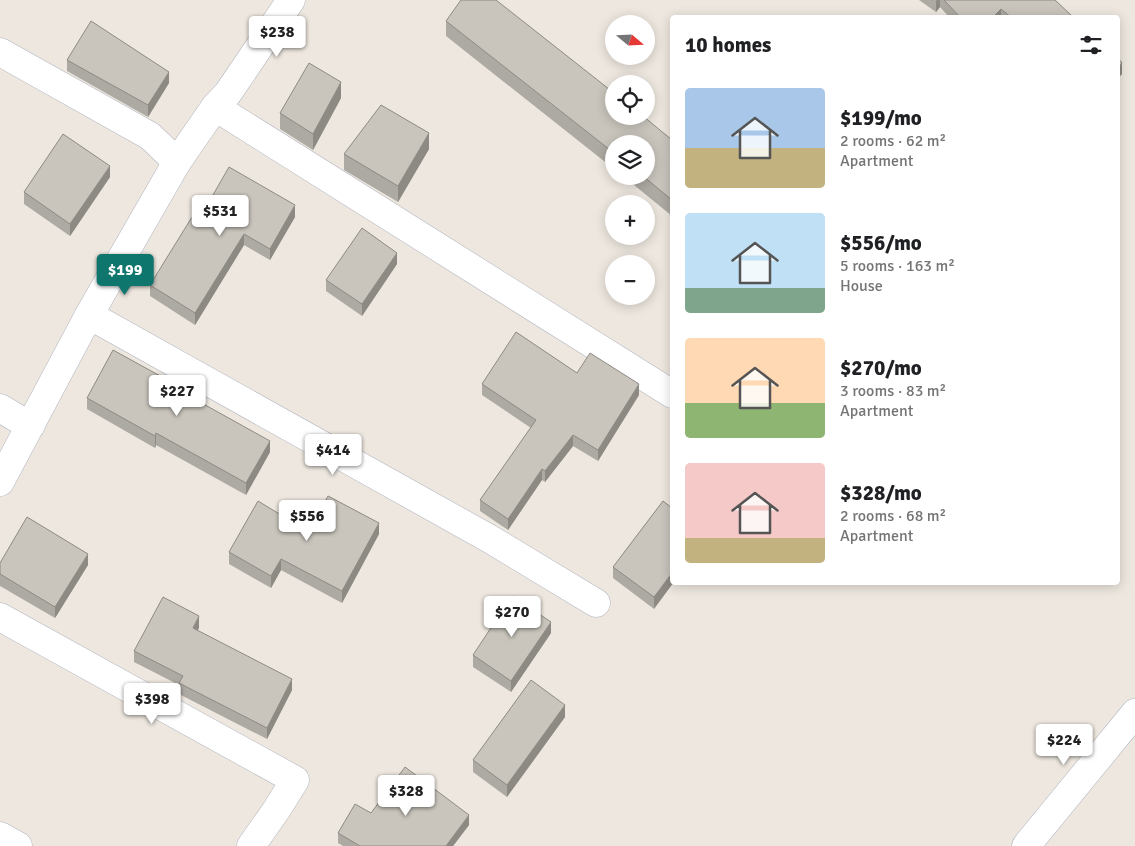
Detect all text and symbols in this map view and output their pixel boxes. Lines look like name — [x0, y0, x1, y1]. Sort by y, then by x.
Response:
pin: $238 — [247, 15, 307, 58]
north arrow — [605, 15, 655, 65]
map controls — [605, 15, 655, 305]
text: $238 — [260, 22, 294, 42]
icon: filters — [1077, 31, 1105, 59]
text: 10 homes — [685, 32, 771, 58]
button: locate — [605, 75, 655, 125]
text: $199/mo — [840, 105, 922, 131]
icon: home — [725, 108, 785, 168]
text: 2 rooms · 62 m² — [840, 131, 946, 151]
button: layers — [605, 135, 655, 185]
text: Apartment — [840, 151, 913, 171]
pin: $531 — [190, 194, 250, 237]
button: + — [605, 195, 655, 245]
text: $531 — [203, 201, 237, 221]
text: $556/mo — [840, 230, 922, 256]
icon: home — [725, 233, 785, 293]
pin: $199 — [95, 254, 155, 296]
button: − — [605, 255, 655, 305]
text: 5 rooms · 163 m² — [840, 256, 955, 276]
text: $199 — [108, 260, 142, 280]
text: House — [840, 276, 883, 296]
text: $270/mo — [840, 355, 922, 381]
icon: home — [725, 358, 785, 418]
pin: $227 — [147, 374, 207, 417]
text: $227 — [160, 381, 194, 401]
text: 3 rooms · 83 m² — [840, 381, 946, 401]
text: Apartment — [840, 401, 913, 421]
pin: $414 — [303, 434, 363, 476]
text: $414 — [316, 440, 350, 460]
text: $328/mo — [840, 480, 922, 506]
icon: home — [725, 483, 785, 543]
pin: $556 — [277, 500, 337, 542]
text: $556 — [290, 506, 324, 526]
text: 2 rooms · 68 m² — [840, 506, 946, 526]
text: Apartment — [840, 526, 913, 546]
pin: $270 — [482, 596, 542, 638]
text: $270 — [495, 602, 529, 622]
pin: $398 — [122, 682, 182, 725]
text: $398 — [135, 689, 169, 709]
pin: $224 — [1034, 724, 1094, 766]
text: $224 — [1047, 730, 1081, 750]
pin: $328 — [376, 774, 436, 817]
text: $328 — [389, 781, 423, 801]

